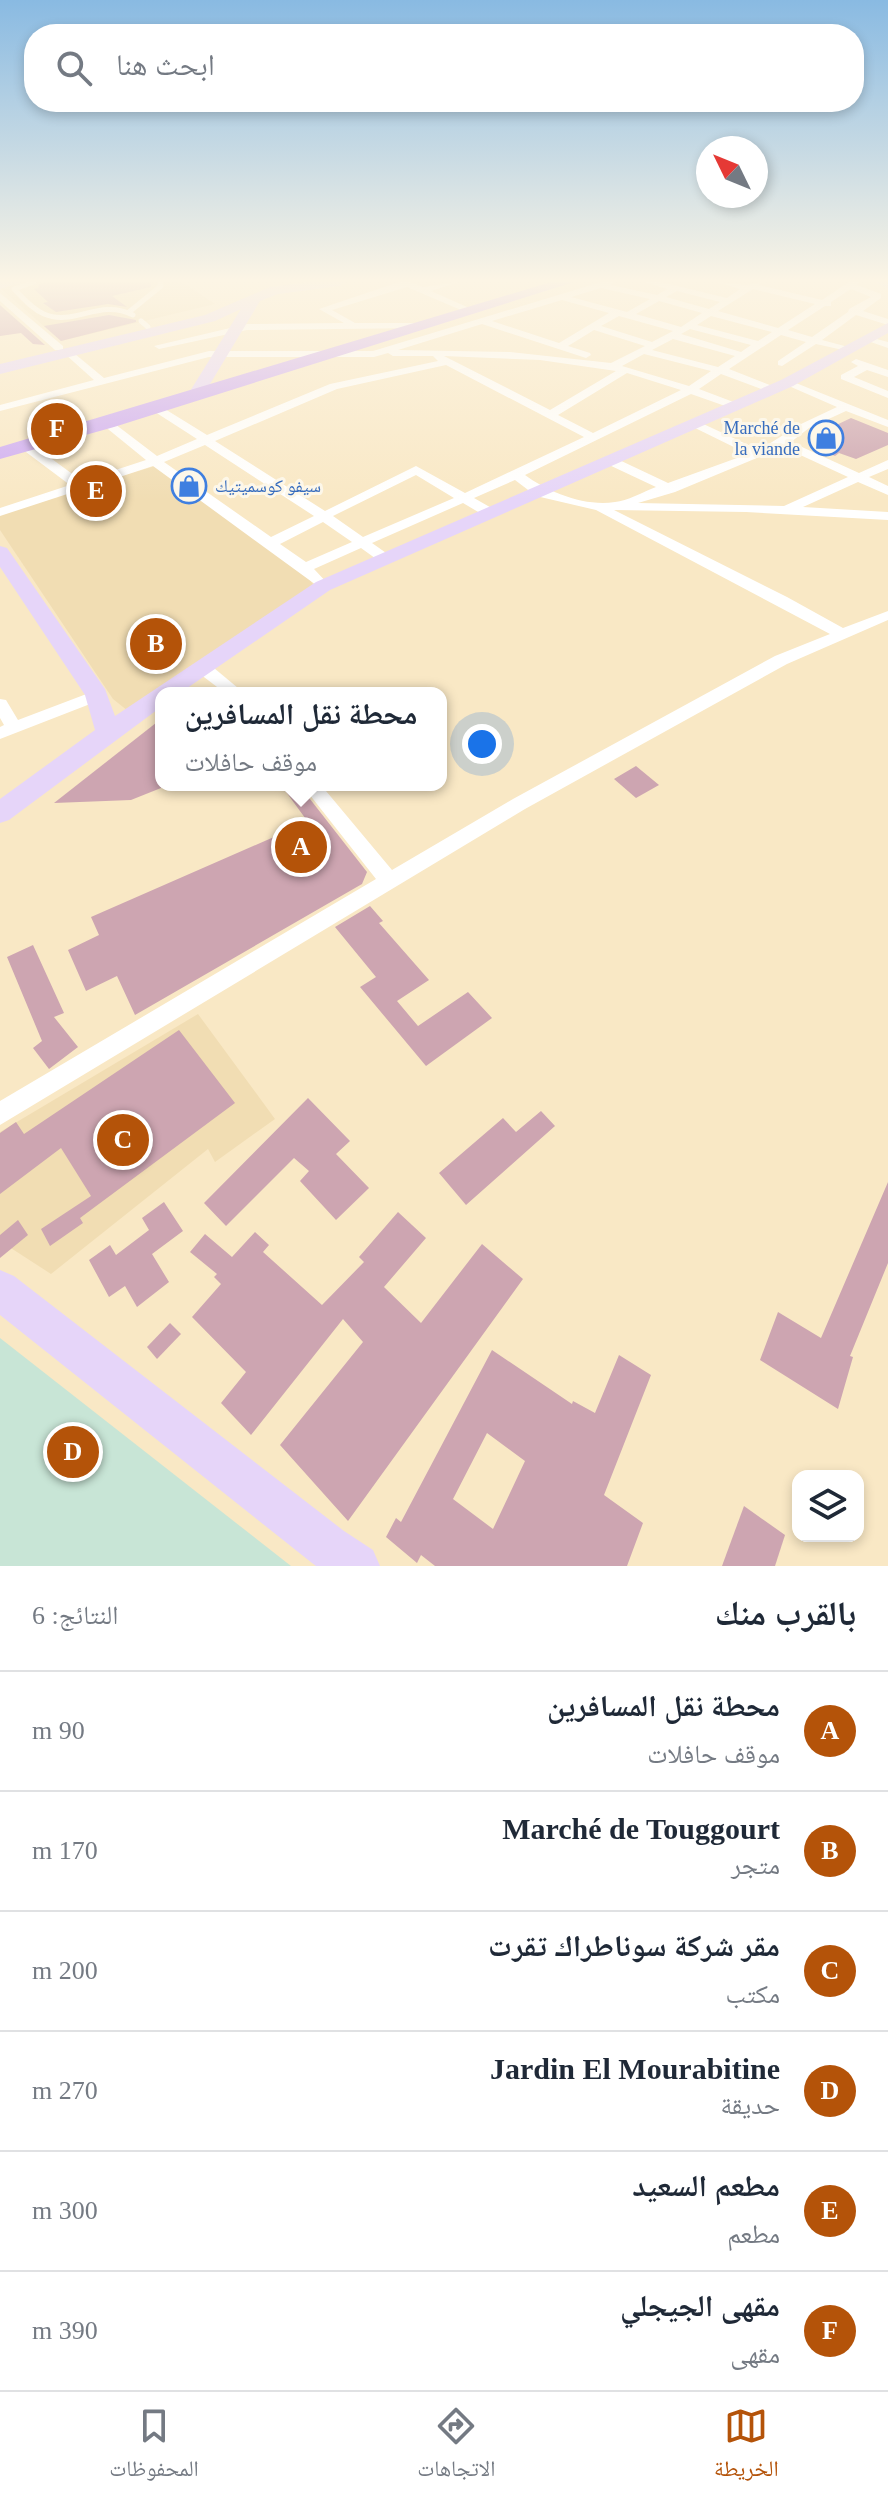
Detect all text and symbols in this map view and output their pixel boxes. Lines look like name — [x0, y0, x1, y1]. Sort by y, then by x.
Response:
search box — [24, 24, 864, 112]
icon: search — [52, 46, 96, 90]
text: ابحث هنا — [116, 48, 215, 81]
north arrow — [696, 136, 768, 208]
pin: F — [31, 399, 83, 459]
place label: Marché de la viande — [724, 418, 800, 459]
shop icon: Marché de la viande — [807, 419, 845, 457]
pin: E — [70, 461, 122, 521]
shop icon: سيفو كوسميتيك — [170, 467, 208, 505]
place label: سيفو كوسميتيك — [215, 476, 321, 496]
pin: B — [130, 614, 182, 674]
popup — [155, 687, 447, 791]
text: محطة نقل المسافرين — [184, 697, 418, 730]
your location — [462, 724, 502, 764]
text: موقف حافلات — [184, 748, 317, 777]
pin: A — [275, 817, 327, 877]
pin: C — [97, 1110, 149, 1170]
pin: D — [47, 1422, 99, 1482]
map controls — [792, 1470, 864, 1542]
button: layers — [792, 1470, 864, 1542]
text: بالقرب منك — [715, 1595, 856, 1632]
text: النتائج: 6 — [32, 1601, 118, 1630]
text: محطة نقل المسافرين — [547, 1689, 780, 1722]
text: 90 m — [32, 1716, 85, 1745]
text: A — [821, 1716, 839, 1745]
text: موقف حافلات — [647, 1740, 780, 1769]
text: Marché de Touggourt — [502, 1812, 780, 1845]
text: 170 m — [32, 1836, 98, 1865]
text: B — [821, 1836, 839, 1865]
text: متجر — [731, 1851, 780, 1880]
text: مقر شركة سوناطراك تقرت — [488, 1929, 780, 1962]
text: 200 m — [32, 1956, 98, 1985]
text: C — [821, 1956, 839, 1985]
text: مكتب — [726, 1980, 780, 2009]
text: Jardin El Mourabitine — [490, 2052, 780, 2085]
text: 270 m — [32, 2076, 98, 2105]
text: D — [821, 2076, 839, 2105]
text: حديقة — [720, 2091, 780, 2120]
text: مطعم السعيد — [632, 2169, 780, 2202]
text: 300 m — [32, 2196, 98, 2225]
text: E — [821, 2196, 839, 2225]
text: مطعم — [727, 2220, 780, 2249]
text: مقهى الجيجلي — [620, 2289, 780, 2322]
text: 390 m — [32, 2316, 98, 2345]
text: F — [822, 2316, 838, 2345]
text: مقهى — [730, 2340, 780, 2369]
tab: المحفوظات — [109, 2404, 199, 2490]
tab: الاتجاهات — [417, 2404, 495, 2490]
tab: الخريطة — [714, 2404, 779, 2490]

